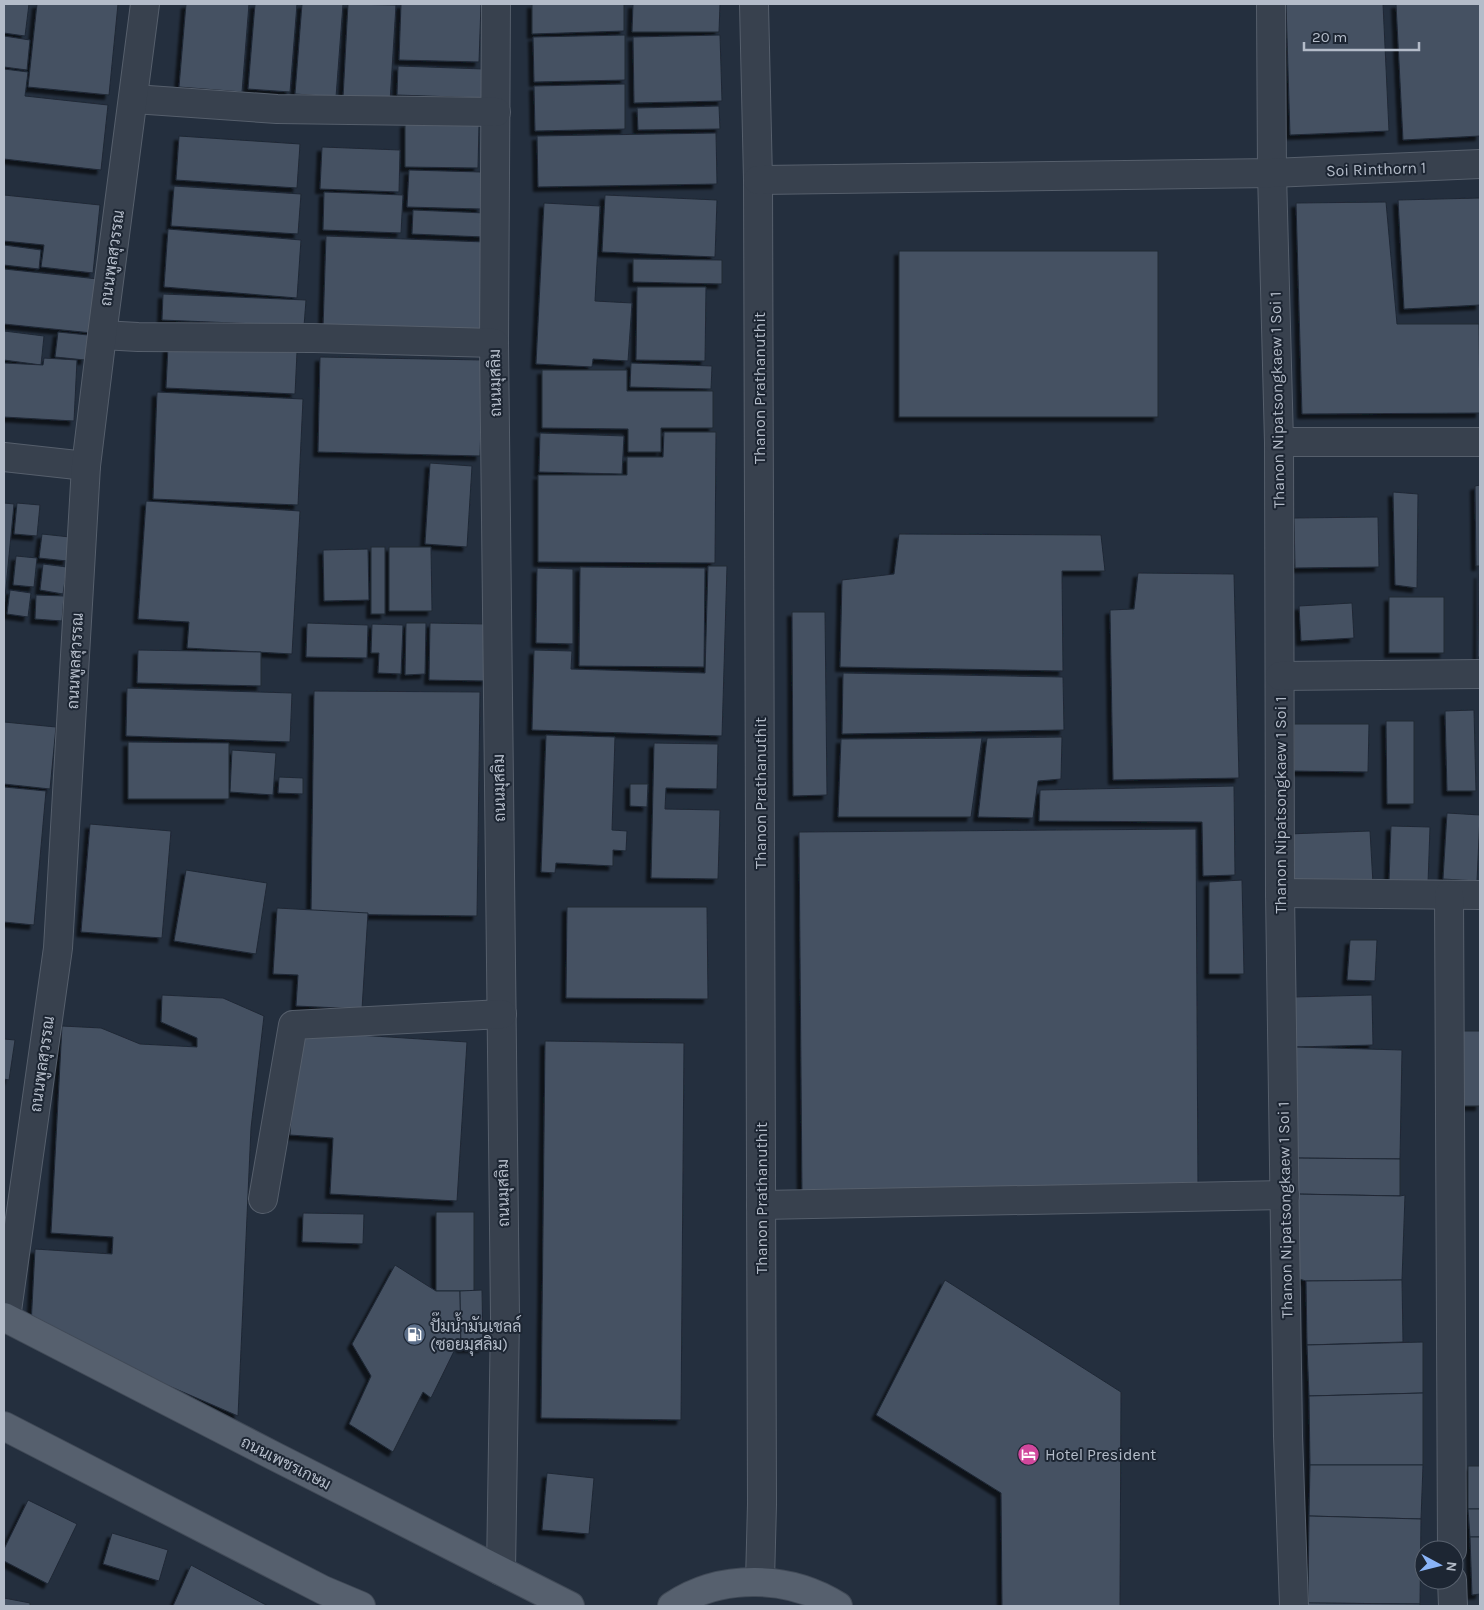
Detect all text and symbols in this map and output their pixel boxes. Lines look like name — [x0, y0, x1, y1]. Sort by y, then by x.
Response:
scale bar — [1304, 20, 1419, 52]
text: 20 m — [1312, 28, 1347, 46]
street label: Soi Rinthorn 1 — [1326, 158, 1426, 180]
street label: ถนนพูลสุวรรณ — [96, 209, 130, 308]
street label: Thanon Nipatsongkaew 1 Soi 1 — [1266, 291, 1288, 509]
street label: Thanon Prathanuthit — [750, 312, 769, 464]
street label: ถนนมุสลิม — [485, 349, 507, 417]
street label: ถนนพูลสุวรรณ — [63, 612, 89, 710]
street label: Thanon Nipatsongkaew 1 Soi 1 — [1271, 697, 1290, 913]
street label: Thanon Prathanuthit — [751, 717, 770, 869]
street label: ถนนมุสลิม — [489, 754, 511, 822]
street label: ถนนพูลสุวรรณ — [26, 1015, 60, 1114]
street label: Thanon Nipatsongkaew 1 Soi 1 — [1274, 1101, 1296, 1319]
street label: Thanon Prathanuthit — [752, 1122, 771, 1274]
street label: ถนนมุสลิม — [493, 1159, 515, 1227]
place label: ปั๊มน้ำมันเชลล์ (ซอยมุสลิม) — [430, 1312, 522, 1356]
fuel station icon: ปั๊มน้ำมันเชลล์ (ซอยมุสลิม) — [402, 1323, 426, 1347]
street label: ถนนเพชรเกษม — [238, 1432, 334, 1494]
hotel icon: Hotel President — [1017, 1442, 1041, 1466]
place label: Hotel President — [1045, 1445, 1156, 1464]
north arrow — [1414, 1540, 1464, 1590]
text: N — [1442, 1561, 1460, 1573]

